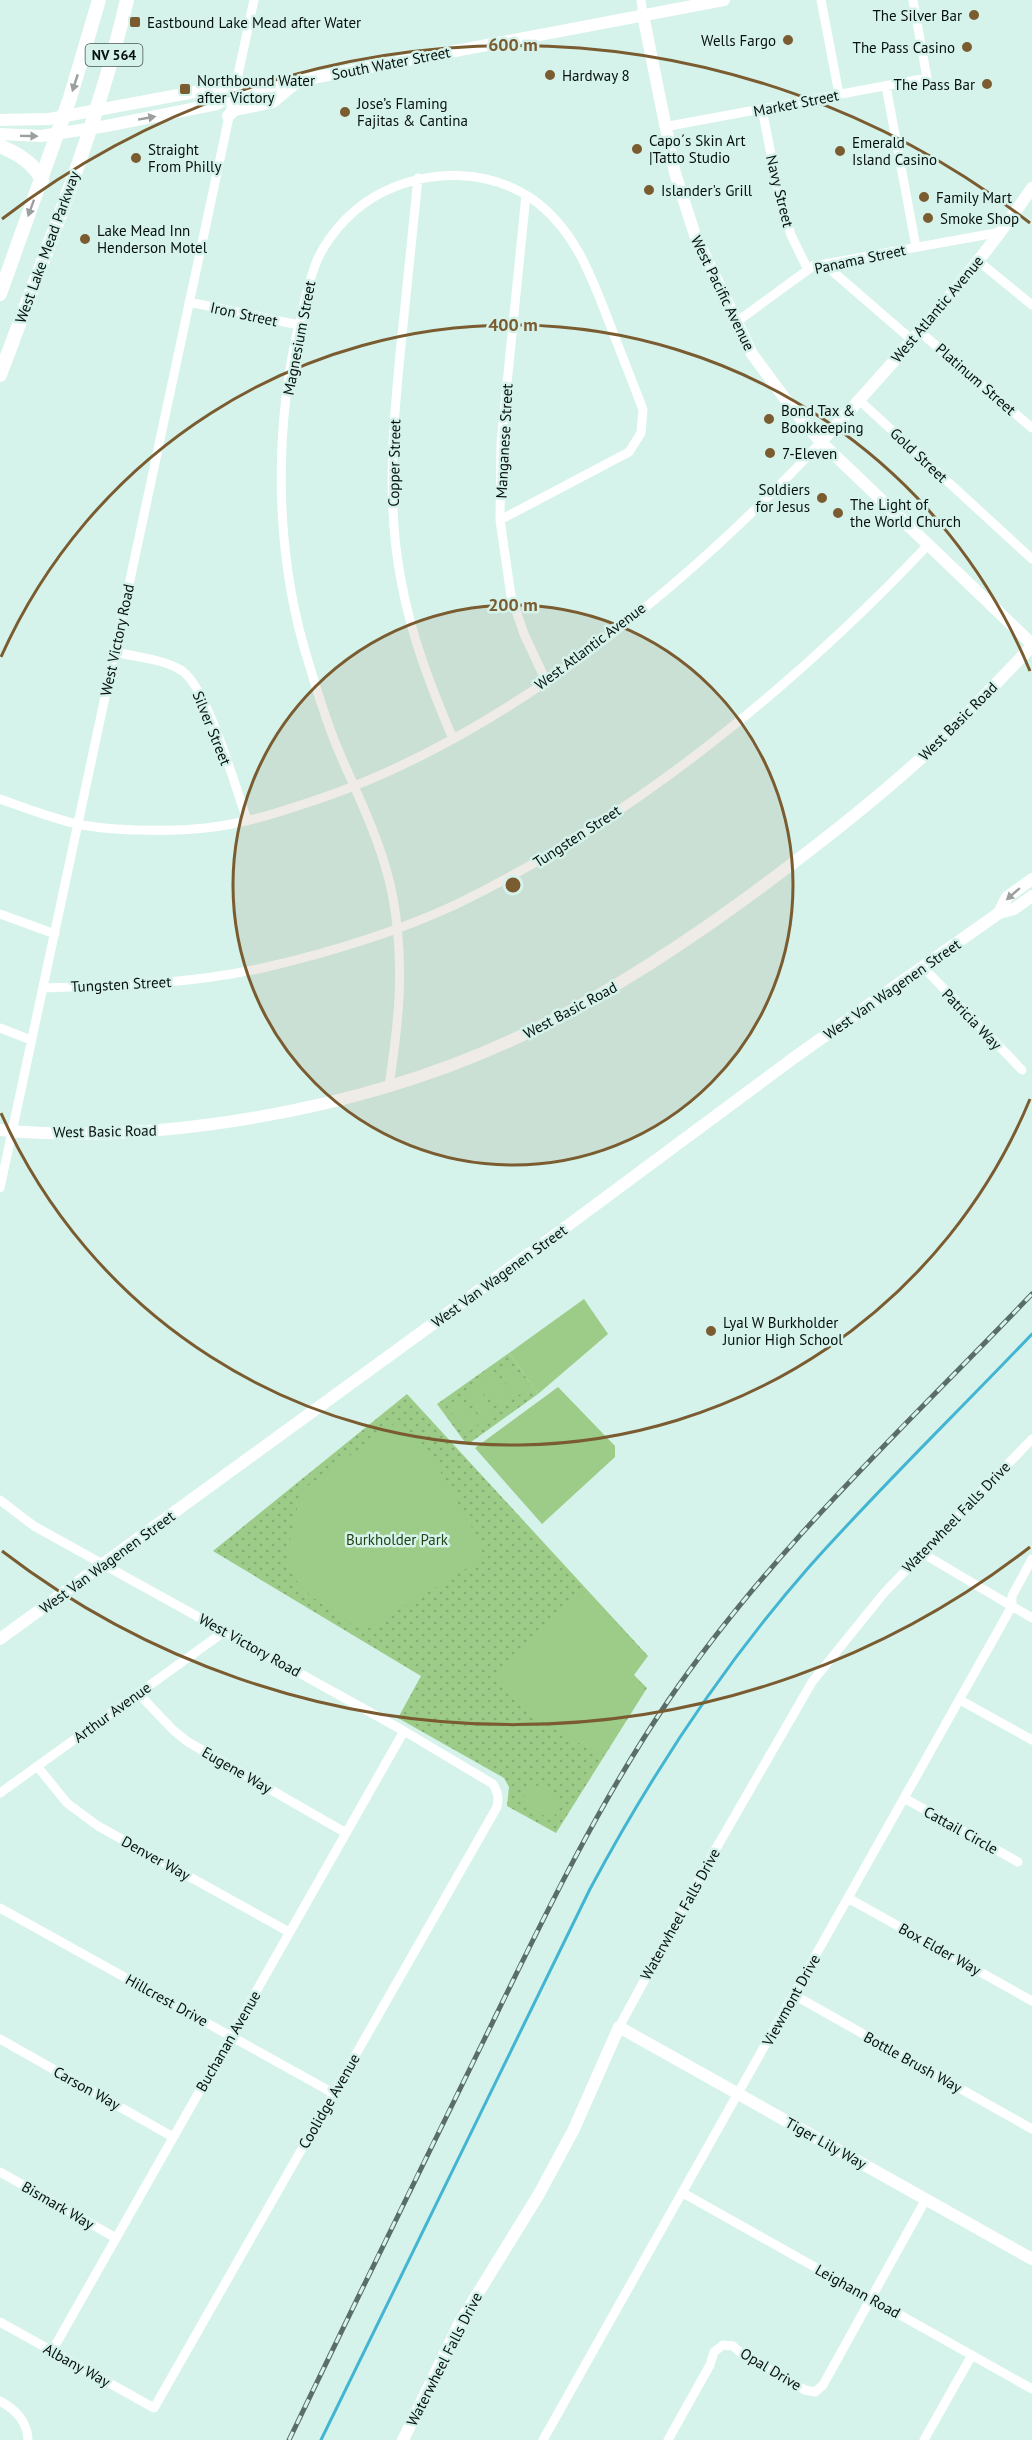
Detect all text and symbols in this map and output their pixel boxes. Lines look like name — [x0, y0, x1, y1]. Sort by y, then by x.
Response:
place label: The Silver Bar — [872, 6, 962, 25]
marker: The Silver Bar — [967, 8, 981, 22]
place label: Eastbound Lake Mead after Water — [147, 13, 361, 32]
marker: Eastbound Lake Mead after Water — [128, 15, 142, 29]
place label: Wells Fargo — [701, 31, 776, 50]
text: 600 m — [488, 33, 538, 56]
marker: Wells Fargo — [781, 33, 795, 47]
place label: The Pass Casino — [853, 38, 955, 57]
marker: The Pass Casino — [960, 40, 974, 54]
street label: South Water Street — [330, 42, 452, 84]
road number: NV 564 — [86, 44, 142, 66]
place label: Hardway 8 — [562, 66, 630, 85]
marker: Hardway 8 — [543, 68, 557, 82]
place label: Northbound Water after Victory — [197, 71, 315, 107]
one-way arrow — [70, 74, 79, 92]
place label: The Pass Bar — [894, 75, 975, 94]
marker: The Pass Bar — [980, 77, 994, 91]
marker: Northbound Water after Victory — [178, 82, 192, 96]
street label: Market Street — [752, 85, 840, 121]
place label: Jose’s Flaming Fajitas & Cantina — [356, 94, 468, 130]
marker: Jose’s Flaming Fajitas & Cantina — [338, 105, 352, 119]
one-way arrow — [138, 114, 157, 123]
one-way arrow — [20, 131, 39, 140]
place label: Capo´s Skin Art |Tatto Studio — [649, 131, 746, 167]
place label: Emerald Island Casino — [852, 133, 937, 169]
place label: Straight From Philly — [148, 140, 221, 176]
marker: Capo´s Skin Art |Tatto Studio — [630, 142, 644, 156]
marker: Emerald Island Casino — [833, 144, 847, 158]
marker: Straight From Philly — [129, 151, 143, 165]
street label: Navy Street — [762, 153, 798, 229]
street label: West Lake Mead Parkway — [11, 168, 83, 326]
place label: Islander's Grill — [661, 181, 753, 200]
marker: Islander's Grill — [642, 183, 656, 197]
place label: Family Mart — [936, 188, 1012, 207]
marker: Family Mart — [917, 190, 931, 204]
one-way arrow — [26, 199, 36, 217]
place label: Smoke Shop — [940, 209, 1019, 228]
marker: Smoke Shop — [921, 211, 935, 225]
place label: Lake Mead Inn Henderson Motel — [97, 221, 208, 257]
marker: Lake Mead Inn Henderson Motel — [78, 232, 92, 246]
street label: West Pacific Avenue — [687, 232, 759, 354]
street label: Panama Street — [813, 240, 907, 278]
street label: West Atlantic Avenue — [887, 252, 987, 366]
street label: Magnesium Street — [279, 279, 319, 397]
street label: Iron Street — [209, 298, 279, 330]
text: 400 m — [488, 313, 538, 336]
street label: Platinum Street — [932, 339, 1020, 419]
street label: Manganese Street — [492, 383, 516, 499]
place label: Bond Tax & Bookkeeping — [781, 401, 864, 437]
marker: Bond Tax & Bookkeeping — [762, 412, 776, 426]
street label: Copper Street — [384, 419, 404, 507]
street label: Gold Street — [886, 424, 952, 486]
place label: 7-Eleven — [782, 444, 837, 463]
marker: 7-Eleven — [763, 446, 777, 460]
place label: Soldiers for Jesus — [756, 480, 810, 516]
marker: Soldiers for Jesus — [815, 491, 829, 505]
place label: The Light of the World Church — [850, 495, 961, 531]
marker: The Light of the World Church — [831, 506, 845, 520]
street label: West Victory Road — [96, 582, 138, 698]
text: 200 m — [488, 593, 538, 616]
street label: West Atlantic Avenue — [531, 598, 649, 694]
street label: West Basic Road — [915, 678, 1001, 764]
street label: Silver Street — [188, 688, 236, 768]
street label: Tungsten Street — [530, 801, 624, 871]
centre of rings — [503, 875, 523, 895]
one-way arrow — [1005, 887, 1021, 900]
street label: West Van Wagenen Street — [820, 935, 964, 1043]
street label: Tungsten Street — [70, 972, 172, 996]
street label: West Basic Road — [520, 977, 620, 1043]
street label: Patricia Way — [938, 984, 1006, 1054]
street label: West Basic Road — [53, 1121, 157, 1141]
street label: West Van Wagenen Street — [428, 1220, 570, 1332]
place label: Lyal W Burkholder Junior High School — [722, 1313, 843, 1349]
marker: Lyal W Burkholder Junior High School — [704, 1324, 718, 1338]
street label: Waterwheel Falls Drive — [898, 1457, 1014, 1577]
street label: West Van Wagenen Street — [36, 1506, 178, 1618]
park label: Burkholder Park — [346, 1530, 449, 1549]
street label: West Victory Road — [196, 1609, 304, 1681]
street label: Arthur Avenue — [70, 1678, 154, 1746]
street label: Eugene Way — [199, 1742, 275, 1798]
street label: Cattail Circle — [920, 1802, 1002, 1858]
street label: Denver Way — [118, 1831, 194, 1885]
street label: Waterwheel Falls Drive — [636, 1845, 724, 1983]
street label: Box Elder Way — [896, 1919, 984, 1979]
street label: Viewmont Drive — [757, 1951, 824, 2050]
street label: Hillcrest Drive — [122, 1970, 212, 2030]
street label: Buchanan Avenue — [191, 1987, 265, 2095]
street label: Bottle Brush Way — [861, 2027, 965, 2097]
street label: Coolidge Avenue — [294, 2050, 364, 2152]
street label: Carson Way — [50, 2062, 124, 2114]
street label: Tiger Lily Way — [782, 2113, 870, 2173]
street label: Bismark Way — [18, 2177, 98, 2233]
street label: Leighann Road — [812, 2260, 904, 2322]
street label: Waterwheel Falls Drive — [402, 2289, 486, 2429]
street label: Albany Way — [40, 2339, 114, 2391]
street label: Opal Drive — [737, 2343, 805, 2395]

